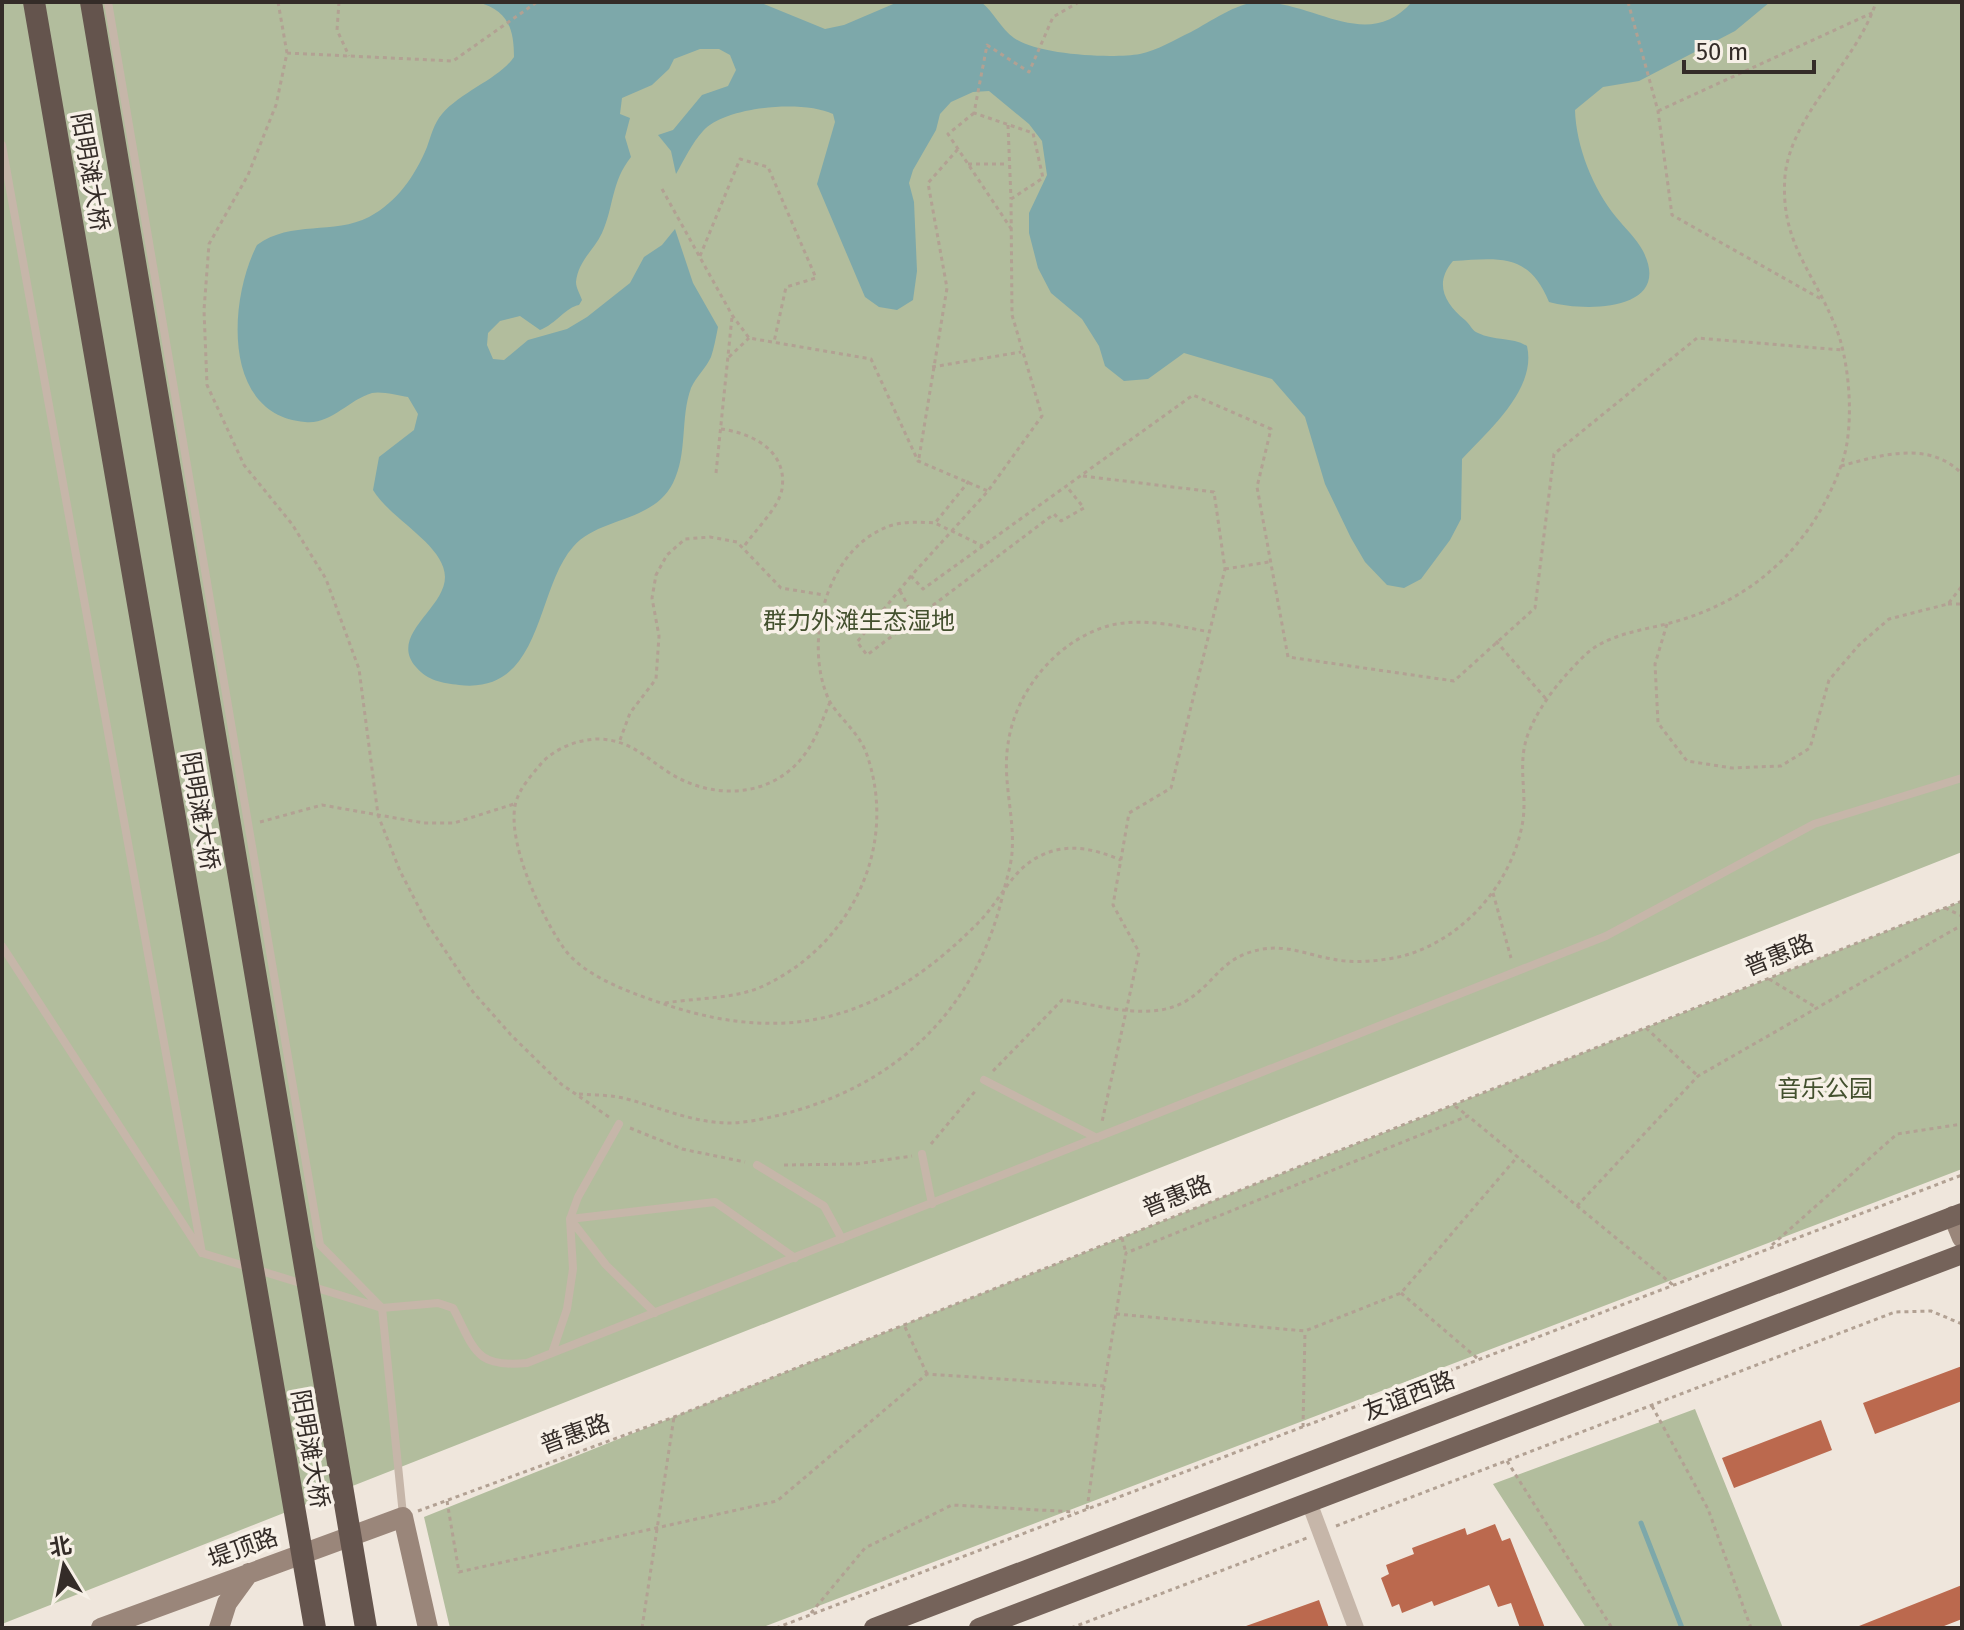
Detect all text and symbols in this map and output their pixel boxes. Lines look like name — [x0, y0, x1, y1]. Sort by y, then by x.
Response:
scale bar — [1684, 24, 1814, 74]
text: 50 m — [1696, 38, 1748, 66]
street label: 阳明滩大桥 — [66, 110, 114, 234]
park label: 群力外滩生态湿地 — [763, 607, 955, 635]
street label: 阳明滩大桥 — [176, 749, 224, 873]
street label: 普惠路 — [1740, 929, 1818, 981]
park label: 音乐公园 — [1777, 1075, 1873, 1103]
street label: 普惠路 — [1138, 1170, 1216, 1222]
street label: 友谊西路 — [1359, 1366, 1459, 1426]
street label: 阳明滩大桥 — [286, 1387, 334, 1511]
street label: 普惠路 — [536, 1409, 614, 1459]
street label: 堤顶路 — [204, 1523, 282, 1573]
north arrow — [24, 1526, 104, 1606]
text: 北 — [47, 1532, 74, 1562]

